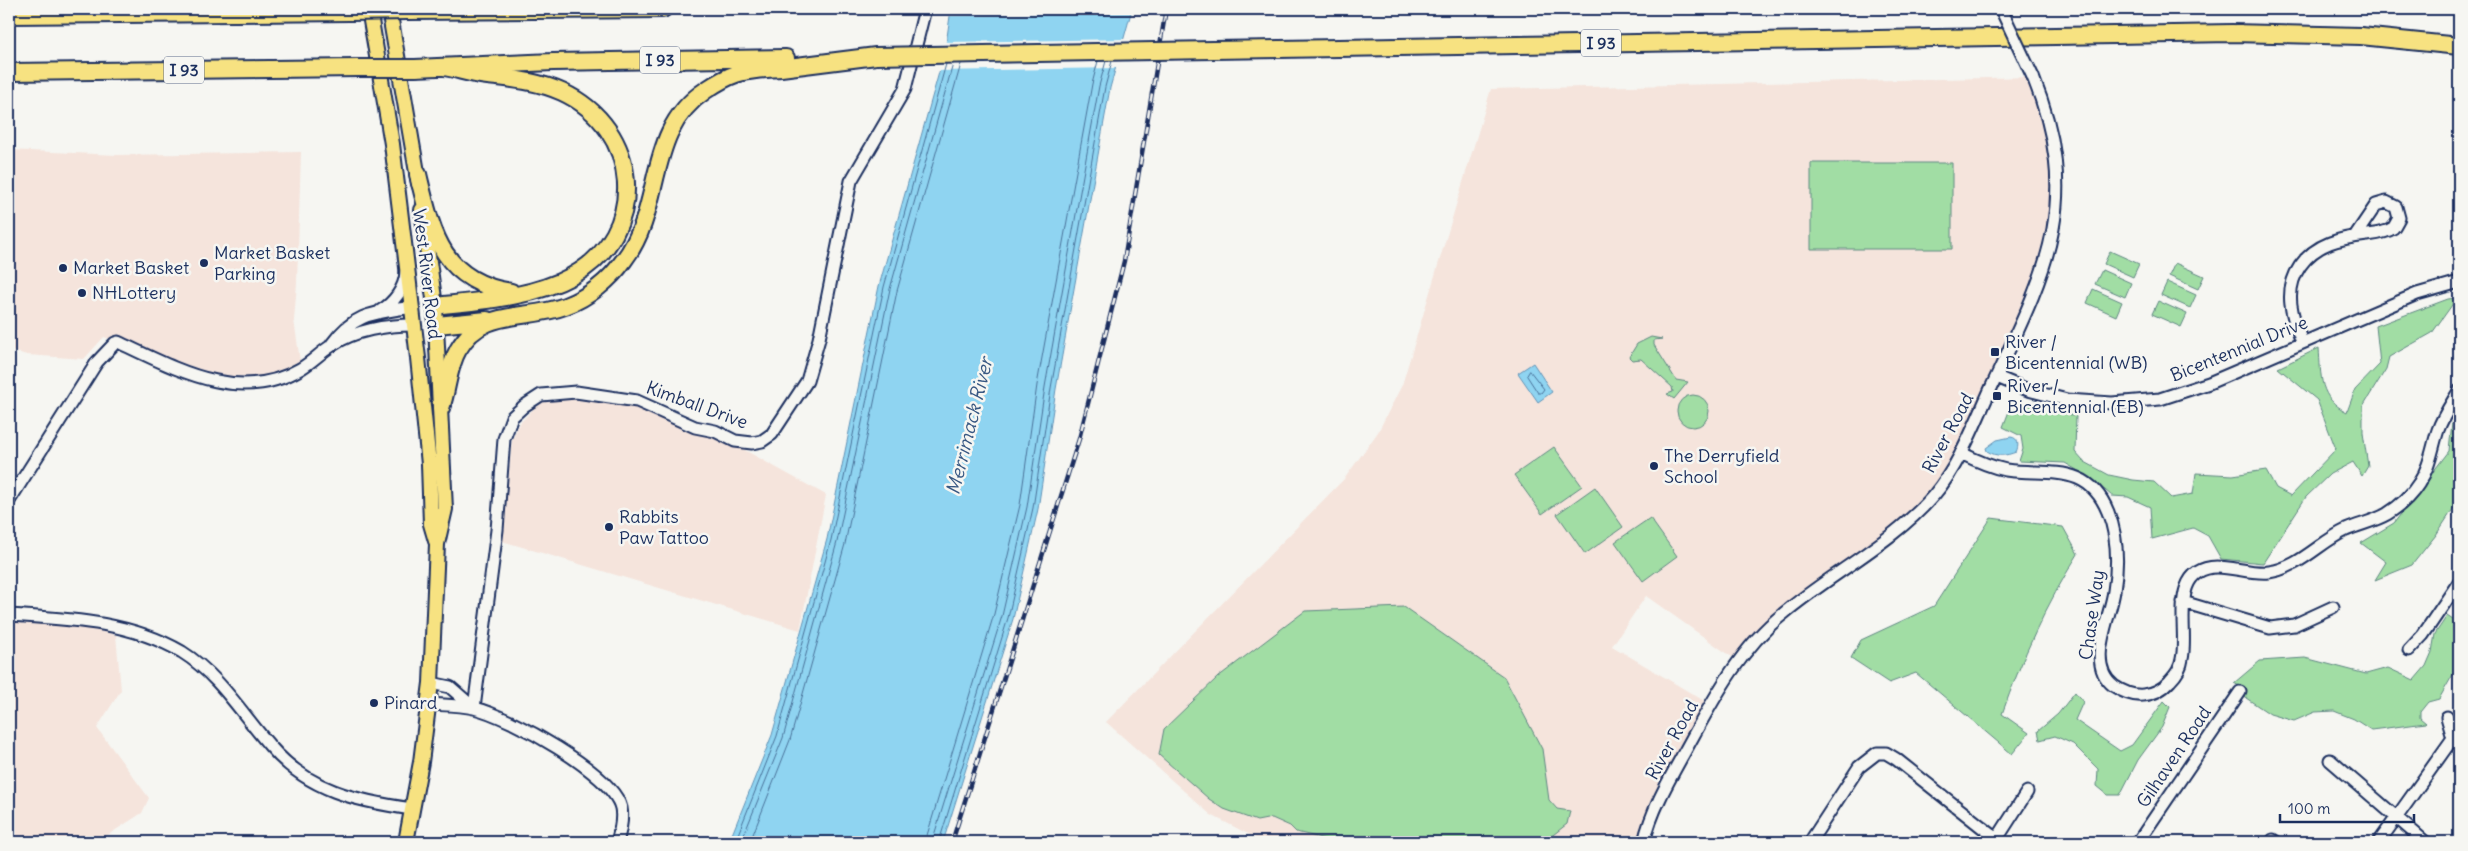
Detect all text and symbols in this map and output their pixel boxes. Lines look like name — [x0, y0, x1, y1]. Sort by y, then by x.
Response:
road number: I 93 — [1581, 29, 1621, 56]
road number: I 93 — [640, 46, 680, 74]
road number: I 93 — [164, 56, 204, 84]
street label: West River Road — [408, 207, 447, 341]
place label: Market Basket Parking — [214, 241, 330, 285]
place label: Market Basket — [73, 256, 189, 279]
marker: Market Basket Parking — [198, 257, 210, 269]
marker: Market Basket — [57, 262, 69, 274]
place label: NHLottery — [92, 281, 176, 304]
marker: NHLottery — [76, 287, 88, 299]
street label: Bicentennial Drive — [2167, 310, 2311, 387]
place label: River / Bicentennial (WB) — [2005, 330, 2147, 374]
marker: River / Bicentennial (WB) — [1989, 346, 2001, 358]
water label: Merrimack River — [940, 353, 998, 497]
place label: River / Bicentennial (EB) — [2007, 374, 2144, 418]
street label: Kimball Drive — [643, 376, 751, 433]
street label: River Road — [1917, 388, 1979, 477]
marker: River / Bicentennial (EB) — [1991, 390, 2003, 402]
place label: The Derryfield School — [1664, 444, 1780, 488]
marker: The Derryfield School — [1648, 460, 1660, 472]
place label: Rabbits Paw Tattoo — [619, 505, 709, 549]
marker: Rabbits Paw Tattoo — [603, 521, 615, 533]
street label: Chase Way — [2074, 568, 2109, 662]
place label: Pinard — [384, 691, 438, 714]
street label: River Road — [1640, 695, 1703, 784]
marker: Pinard — [368, 697, 380, 709]
street label: Gilhaven Road — [2131, 701, 2216, 812]
scale bar — [2280, 791, 2414, 823]
text: 100 m — [2288, 799, 2330, 818]

